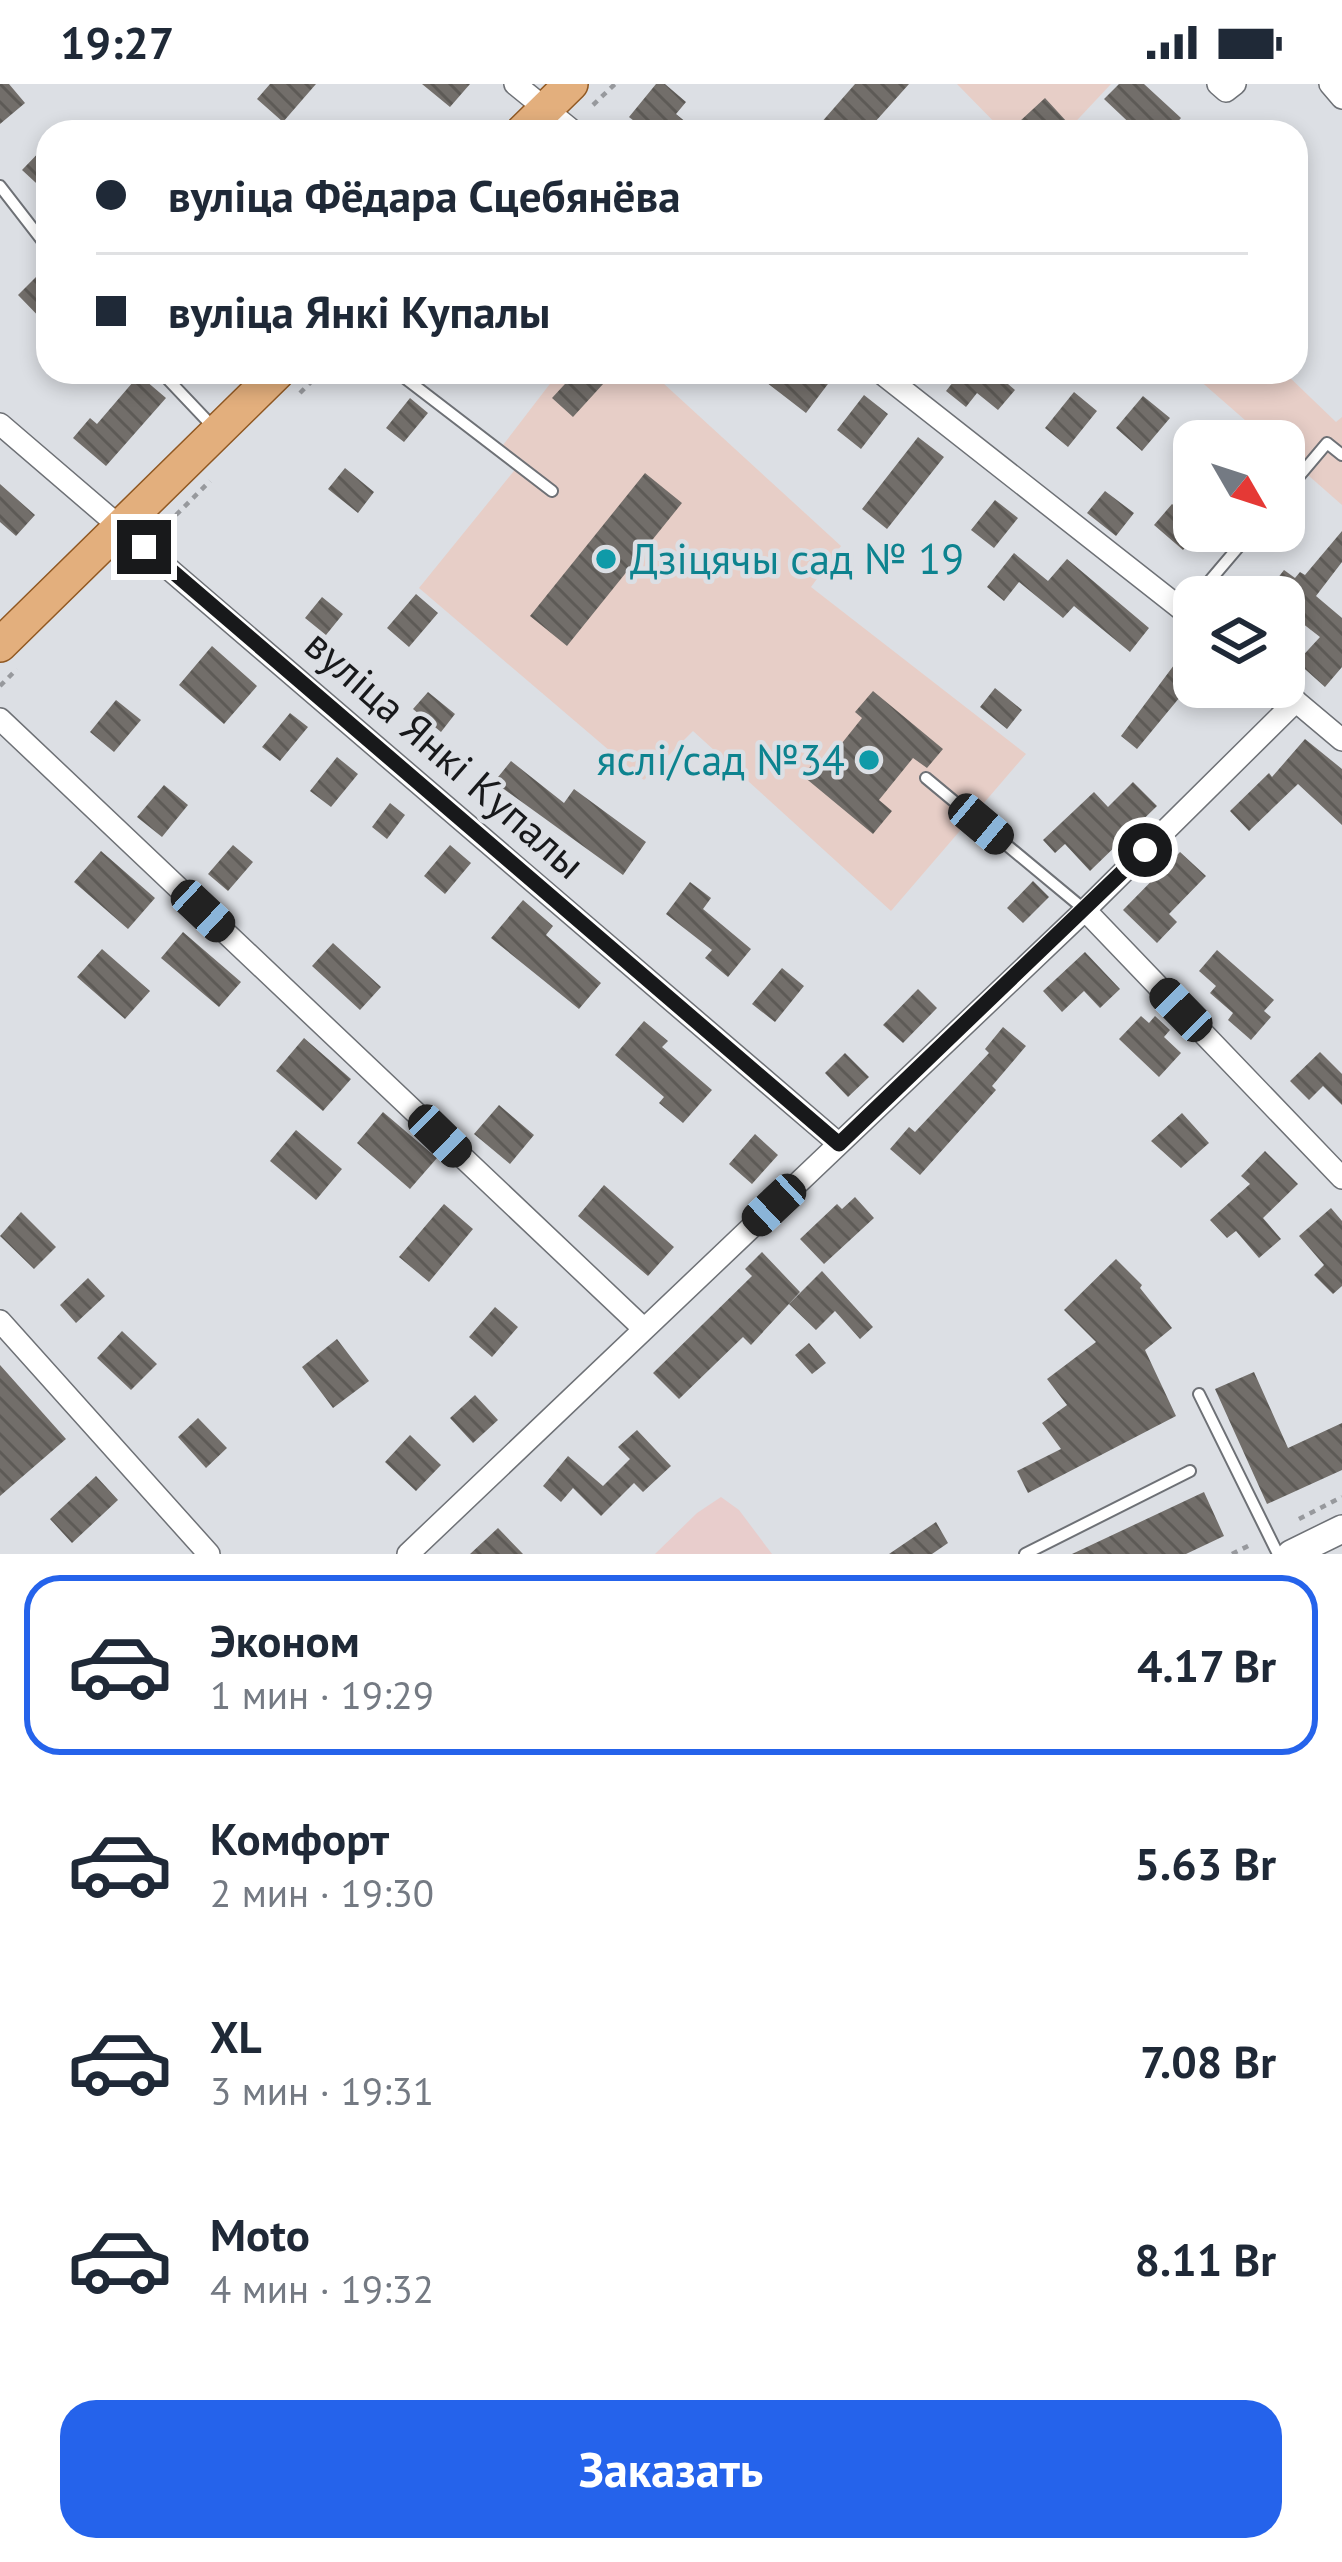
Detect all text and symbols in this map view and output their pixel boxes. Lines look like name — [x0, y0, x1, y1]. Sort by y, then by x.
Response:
text: 19:27 — [60, 13, 174, 71]
text: вуліца Фёдара Сцебянёва — [168, 166, 680, 224]
text: вуліца Янкі Купалы — [168, 282, 551, 340]
north arrow — [1173, 420, 1305, 552]
map controls — [1173, 420, 1305, 708]
route end — [117, 520, 171, 574]
place label: Дзіцячы сад № 19 — [630, 531, 964, 586]
marker: Дзіцячы сад № 19 — [593, 546, 619, 572]
button: layers — [1173, 576, 1305, 708]
street label: вуліца Янкі Купалы — [294, 617, 597, 890]
place label: яслі/сад №34 — [596, 732, 845, 787]
marker: яслі/сад №34 — [856, 747, 882, 773]
car — [942, 787, 1020, 861]
route start — [1118, 823, 1172, 877]
car — [164, 873, 242, 949]
car — [1143, 972, 1219, 1048]
car — [402, 1098, 478, 1174]
car — [735, 1167, 813, 1243]
icon: car — [66, 1611, 174, 1719]
text: Эконом — [210, 1611, 360, 1669]
text: 4.17 Br — [1137, 1636, 1276, 1694]
text: 1 мин · 19:29 — [210, 1669, 434, 1720]
icon: car — [66, 1809, 174, 1917]
text: Комфорт — [210, 1809, 389, 1867]
text: 5.63 Br — [1135, 1834, 1276, 1892]
text: 2 мин · 19:30 — [210, 1867, 434, 1918]
icon: car — [66, 2007, 174, 2115]
text: XL — [210, 2007, 262, 2065]
text: 7.08 Br — [1140, 2032, 1276, 2090]
text: 3 мин · 19:31 — [210, 2065, 434, 2116]
icon: car — [66, 2205, 174, 2313]
text: Moto — [210, 2205, 310, 2263]
text: 8.11 Br — [1135, 2230, 1276, 2288]
text: 4 мин · 19:32 — [210, 2263, 434, 2314]
button: Заказать — [60, 2400, 1282, 2538]

